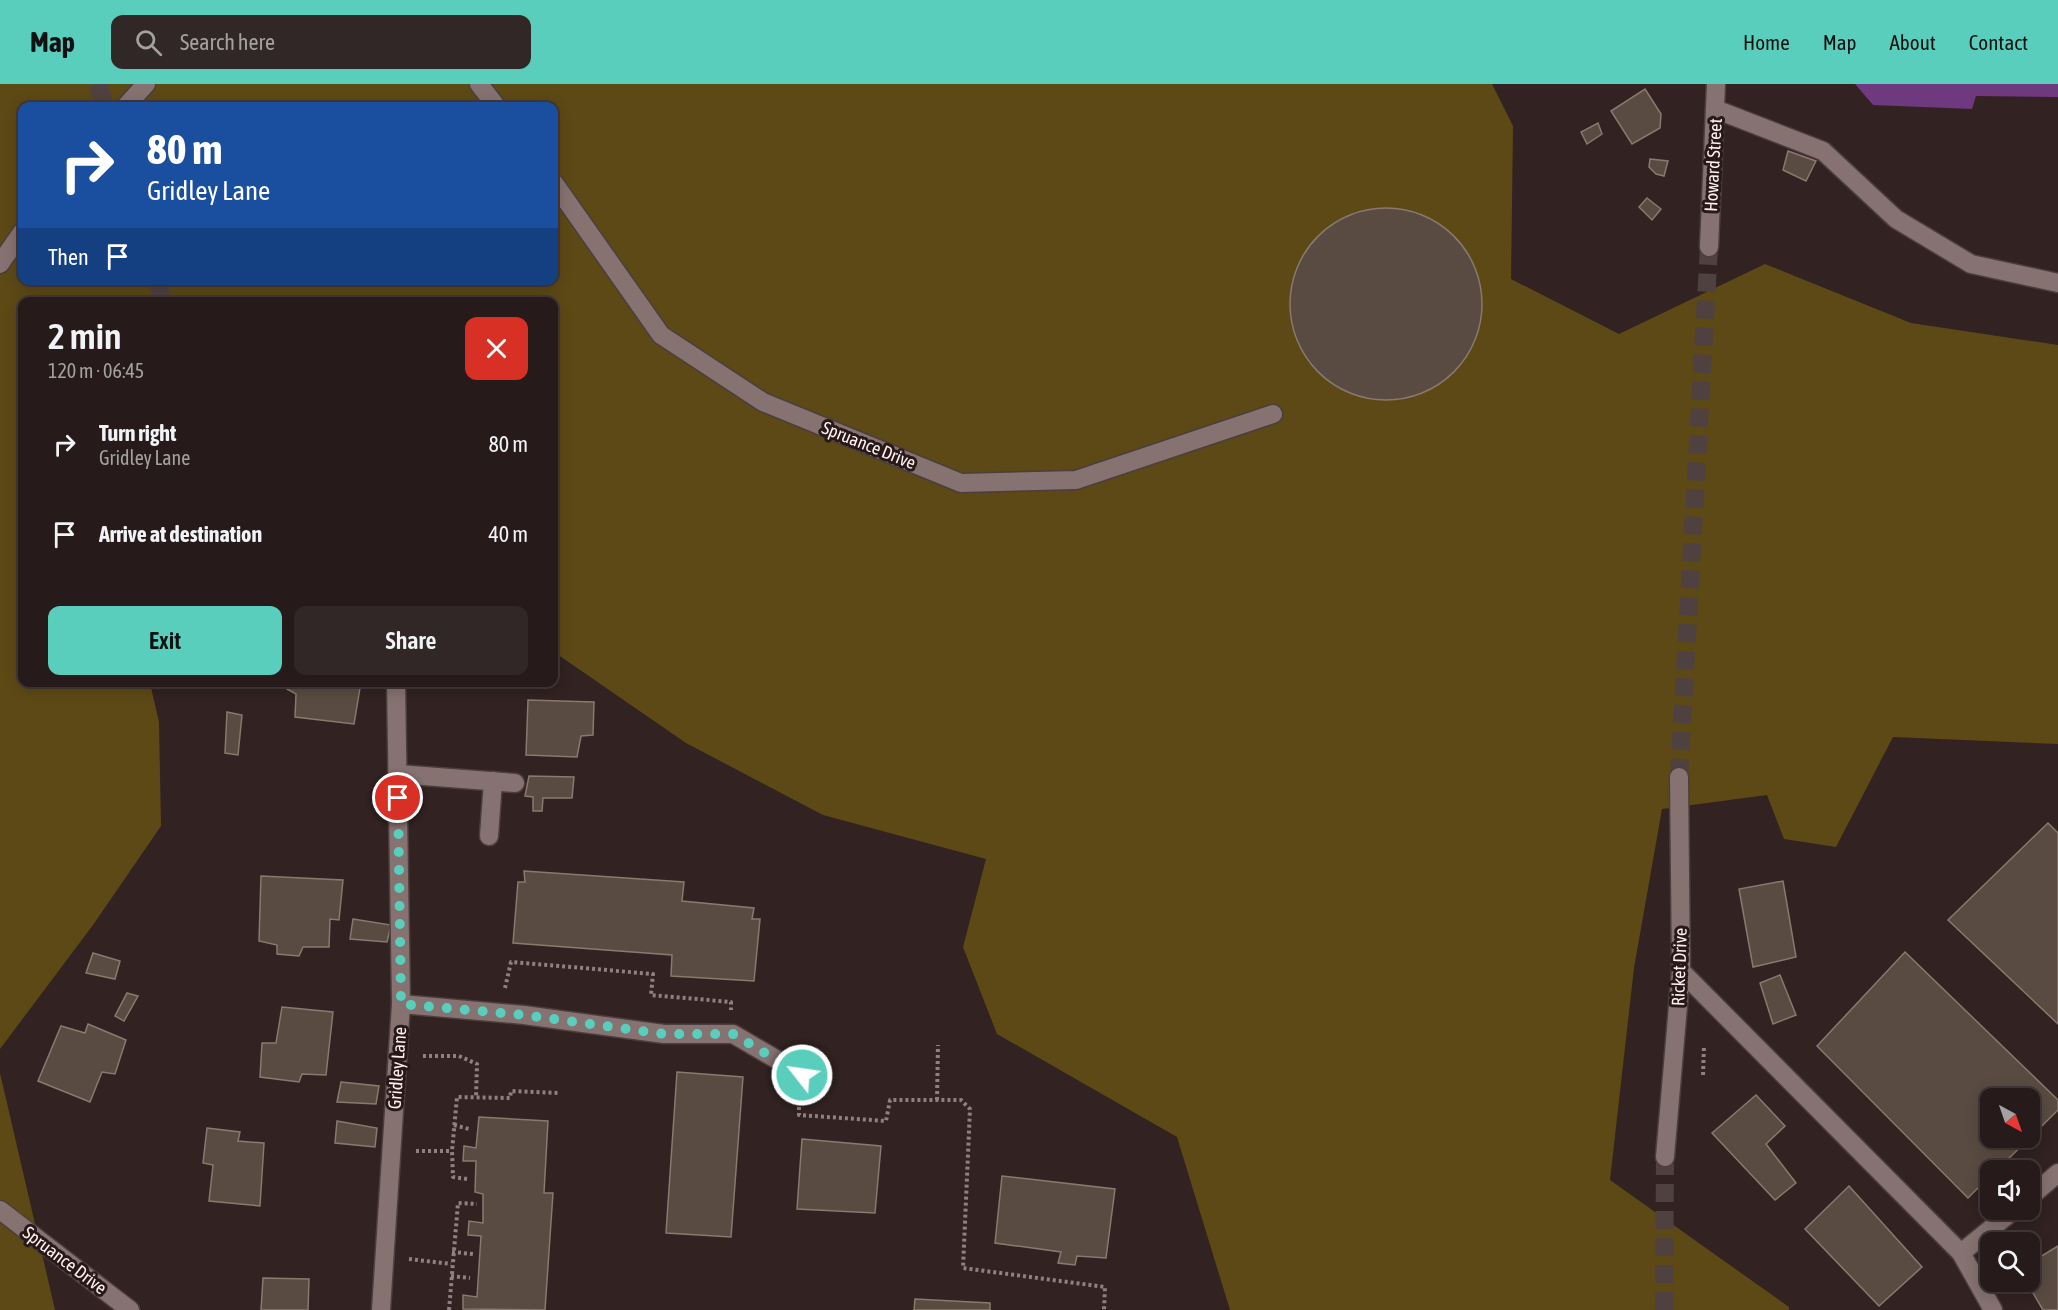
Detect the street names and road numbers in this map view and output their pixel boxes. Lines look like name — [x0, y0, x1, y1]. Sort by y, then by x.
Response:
street label: Howard Street — [1700, 118, 1726, 212]
street label: Spruance Drive — [819, 417, 919, 473]
street label: Ricket Drive — [1667, 928, 1691, 1006]
street label: Gridley Lane — [384, 1026, 410, 1110]
street label: Spruance Drive — [19, 1222, 111, 1298]

